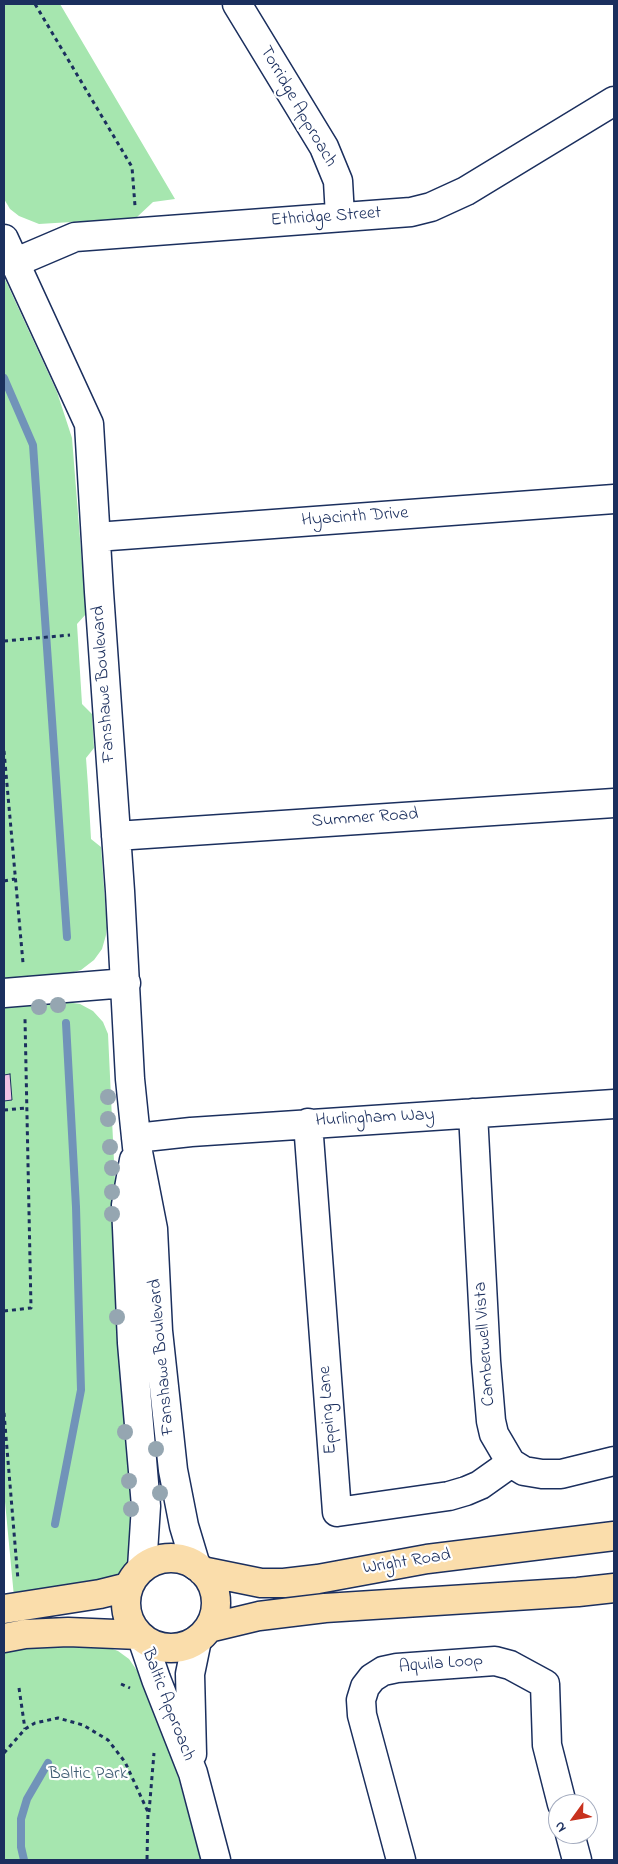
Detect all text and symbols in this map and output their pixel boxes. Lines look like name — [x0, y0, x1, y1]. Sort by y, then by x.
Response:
street label: Torridge Approach — [254, 43, 340, 171]
street label: Ethridge Street — [270, 203, 382, 233]
street label: Hyacinth Drive — [301, 503, 409, 533]
street label: Fanshawe Boulevard — [89, 605, 121, 763]
street label: Summer Road — [311, 804, 419, 834]
street label: Hurlingham Way — [315, 1105, 435, 1133]
street label: Fanshawe Boulevard — [145, 1278, 181, 1436]
street label: Camberwell Vista — [471, 1281, 501, 1407]
street label: Epping Lane — [315, 1365, 343, 1455]
street label: Wright Road — [362, 1545, 452, 1581]
street label: Baltic Approach — [136, 1646, 198, 1764]
street label: Aquila Loop — [398, 1651, 484, 1679]
park label: Baltic Park — [48, 1764, 128, 1786]
north arrow — [548, 1794, 598, 1844]
text: N — [549, 1817, 572, 1836]

